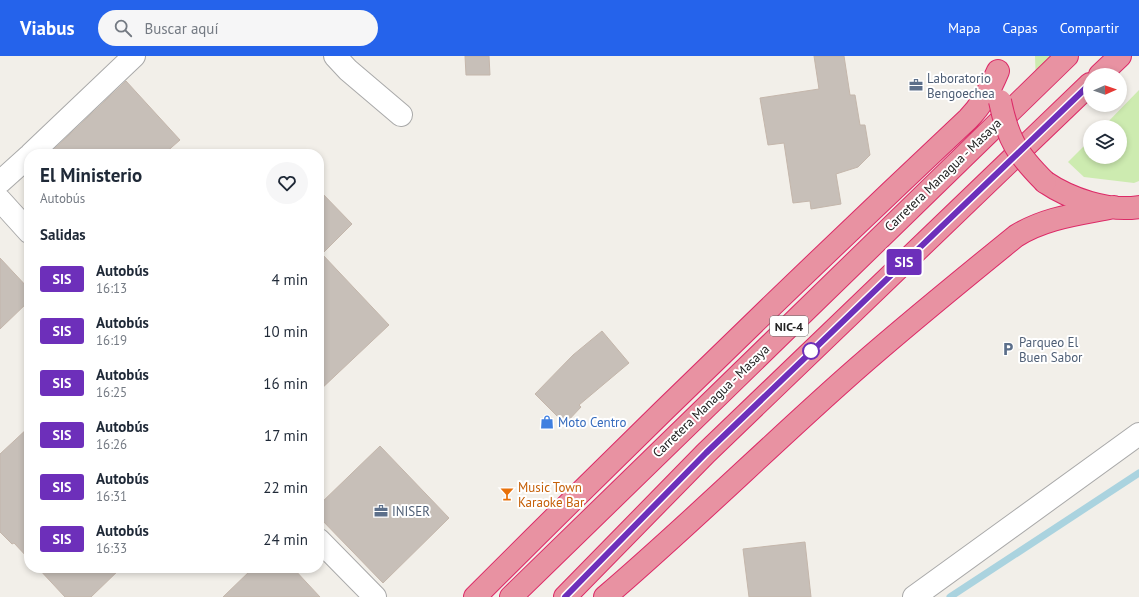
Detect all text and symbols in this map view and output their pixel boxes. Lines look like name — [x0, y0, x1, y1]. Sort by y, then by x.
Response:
search box — [98, 10, 378, 46]
text: Viabus — [20, 16, 74, 40]
icon: search — [112, 17, 134, 39]
text: Buscar aquí — [144, 19, 218, 38]
text: Mapa — [948, 19, 981, 37]
text: Capas — [1003, 19, 1038, 37]
text: Compartir — [1060, 19, 1119, 37]
north arrow — [1083, 68, 1127, 112]
map controls — [1083, 68, 1127, 164]
place label: Laboratorio Bengoechea — [927, 70, 995, 102]
office icon: Laboratorio Bengoechea — [908, 77, 924, 93]
street label: Carretera Managua - Masaya — [881, 115, 1005, 235]
button: layers — [1083, 120, 1127, 164]
button: heart — [266, 162, 308, 204]
text: El Ministerio — [40, 163, 142, 187]
text: Autobús — [40, 190, 85, 207]
text: Salidas — [40, 225, 86, 244]
line badge: SIS — [881, 249, 927, 275]
text: SIS — [895, 253, 913, 271]
text: Autobús — [96, 261, 149, 280]
text: SIS — [53, 270, 71, 288]
text: 4 min — [271, 270, 308, 289]
text: 16:13 — [96, 280, 127, 297]
text: Autobús — [96, 313, 149, 332]
road number: NIC-4 — [770, 316, 808, 336]
text: SIS — [53, 322, 71, 340]
text: 10 min — [263, 322, 308, 341]
text: 16:19 — [96, 332, 127, 349]
place label: Parqueo El Buen Sabor — [1019, 334, 1083, 366]
street label: Carretera Managua - Masaya — [649, 341, 773, 461]
parking icon: Parqueo El Buen Sabor — [1000, 341, 1016, 357]
unlabelled marker — [802, 342, 820, 360]
text: Autobús — [96, 365, 149, 384]
text: SIS — [53, 374, 71, 392]
text: 16 min — [263, 374, 308, 393]
text: 16:25 — [96, 384, 127, 401]
shop icon: Moto Centro — [539, 414, 555, 430]
place label: Moto Centro — [558, 414, 626, 431]
text: Autobús — [96, 417, 149, 436]
text: SIS — [53, 426, 71, 444]
text: 17 min — [264, 426, 308, 445]
text: 16:26 — [96, 436, 127, 453]
text: Autobús — [96, 469, 149, 488]
text: SIS — [53, 478, 71, 496]
text: 22 min — [263, 478, 308, 497]
place label: Music Town Karaoke Bar — [518, 479, 585, 511]
bar icon: Music Town Karaoke Bar — [499, 486, 515, 502]
text: 16:31 — [96, 488, 127, 505]
office icon: INISER — [373, 503, 389, 519]
place label: INISER — [392, 503, 430, 520]
text: Autobús — [96, 521, 149, 540]
text: SIS — [53, 530, 71, 548]
text: 24 min — [263, 530, 308, 549]
text: 16:33 — [96, 540, 127, 557]

